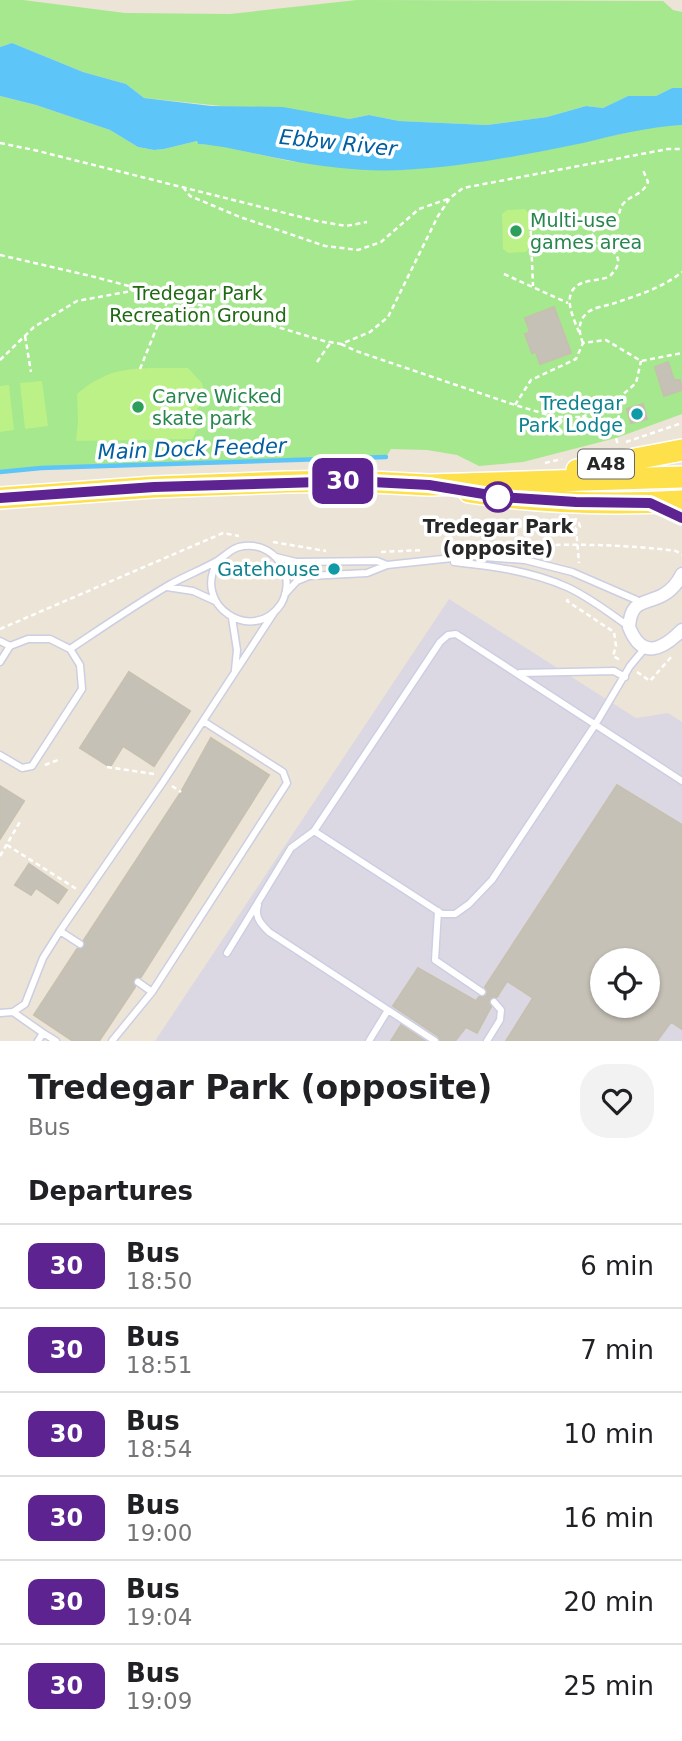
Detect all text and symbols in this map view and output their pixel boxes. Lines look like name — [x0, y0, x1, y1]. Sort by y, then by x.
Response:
water label: Ebbw River — [278, 125, 399, 161]
place label: Multi-use games area — [530, 209, 642, 253]
marker: Multi-use games area — [508, 223, 524, 239]
park label: Tredegar Park Recreation Ground — [109, 282, 287, 326]
place label: Carve Wicked skate park — [152, 385, 282, 429]
place label: Tredegar Park Lodge — [518, 392, 623, 436]
marker: Carve Wicked skate park — [130, 399, 146, 415]
marker: Tredegar Park Lodge — [629, 406, 645, 422]
water label: Main Dock Feeder — [97, 434, 288, 464]
road number: A48 — [578, 450, 634, 478]
line badge: 30 — [312, 458, 374, 504]
text: 30 — [326, 467, 360, 495]
marker: Tredegar Park (opposite) — [483, 482, 513, 512]
place label: Tredegar Park (opposite) — [423, 515, 573, 559]
place label: Gatehouse — [217, 558, 320, 580]
marker: Gatehouse — [326, 561, 342, 577]
map controls — [590, 948, 660, 1018]
button: locate — [590, 948, 660, 1018]
button: heart — [580, 1064, 654, 1138]
text: Tredegar Park (opposite) — [28, 1068, 492, 1107]
text: Bus — [28, 1114, 70, 1140]
text: Departures — [28, 1176, 193, 1206]
text: Bus — [126, 1238, 180, 1268]
text: 6 min — [580, 1251, 654, 1281]
text: 30 — [50, 1252, 83, 1280]
text: 18:50 — [126, 1268, 192, 1294]
text: Bus — [126, 1322, 180, 1352]
text: 7 min — [580, 1335, 654, 1365]
text: 30 — [50, 1336, 83, 1364]
text: 18:51 — [126, 1352, 192, 1378]
text: Bus — [126, 1406, 180, 1436]
text: 10 min — [564, 1419, 654, 1449]
text: 30 — [50, 1420, 83, 1448]
text: 18:54 — [126, 1436, 192, 1462]
text: Bus — [126, 1490, 180, 1520]
text: 16 min — [564, 1503, 654, 1533]
text: 30 — [50, 1504, 83, 1532]
text: 19:00 — [126, 1520, 192, 1546]
text: Bus — [126, 1574, 180, 1604]
text: 20 min — [564, 1587, 654, 1617]
text: 30 — [50, 1588, 83, 1616]
text: 19:04 — [126, 1604, 192, 1630]
text: Bus — [126, 1658, 180, 1688]
text: 25 min — [564, 1671, 654, 1701]
text: 30 — [50, 1672, 83, 1700]
text: 19:09 — [126, 1688, 192, 1714]

